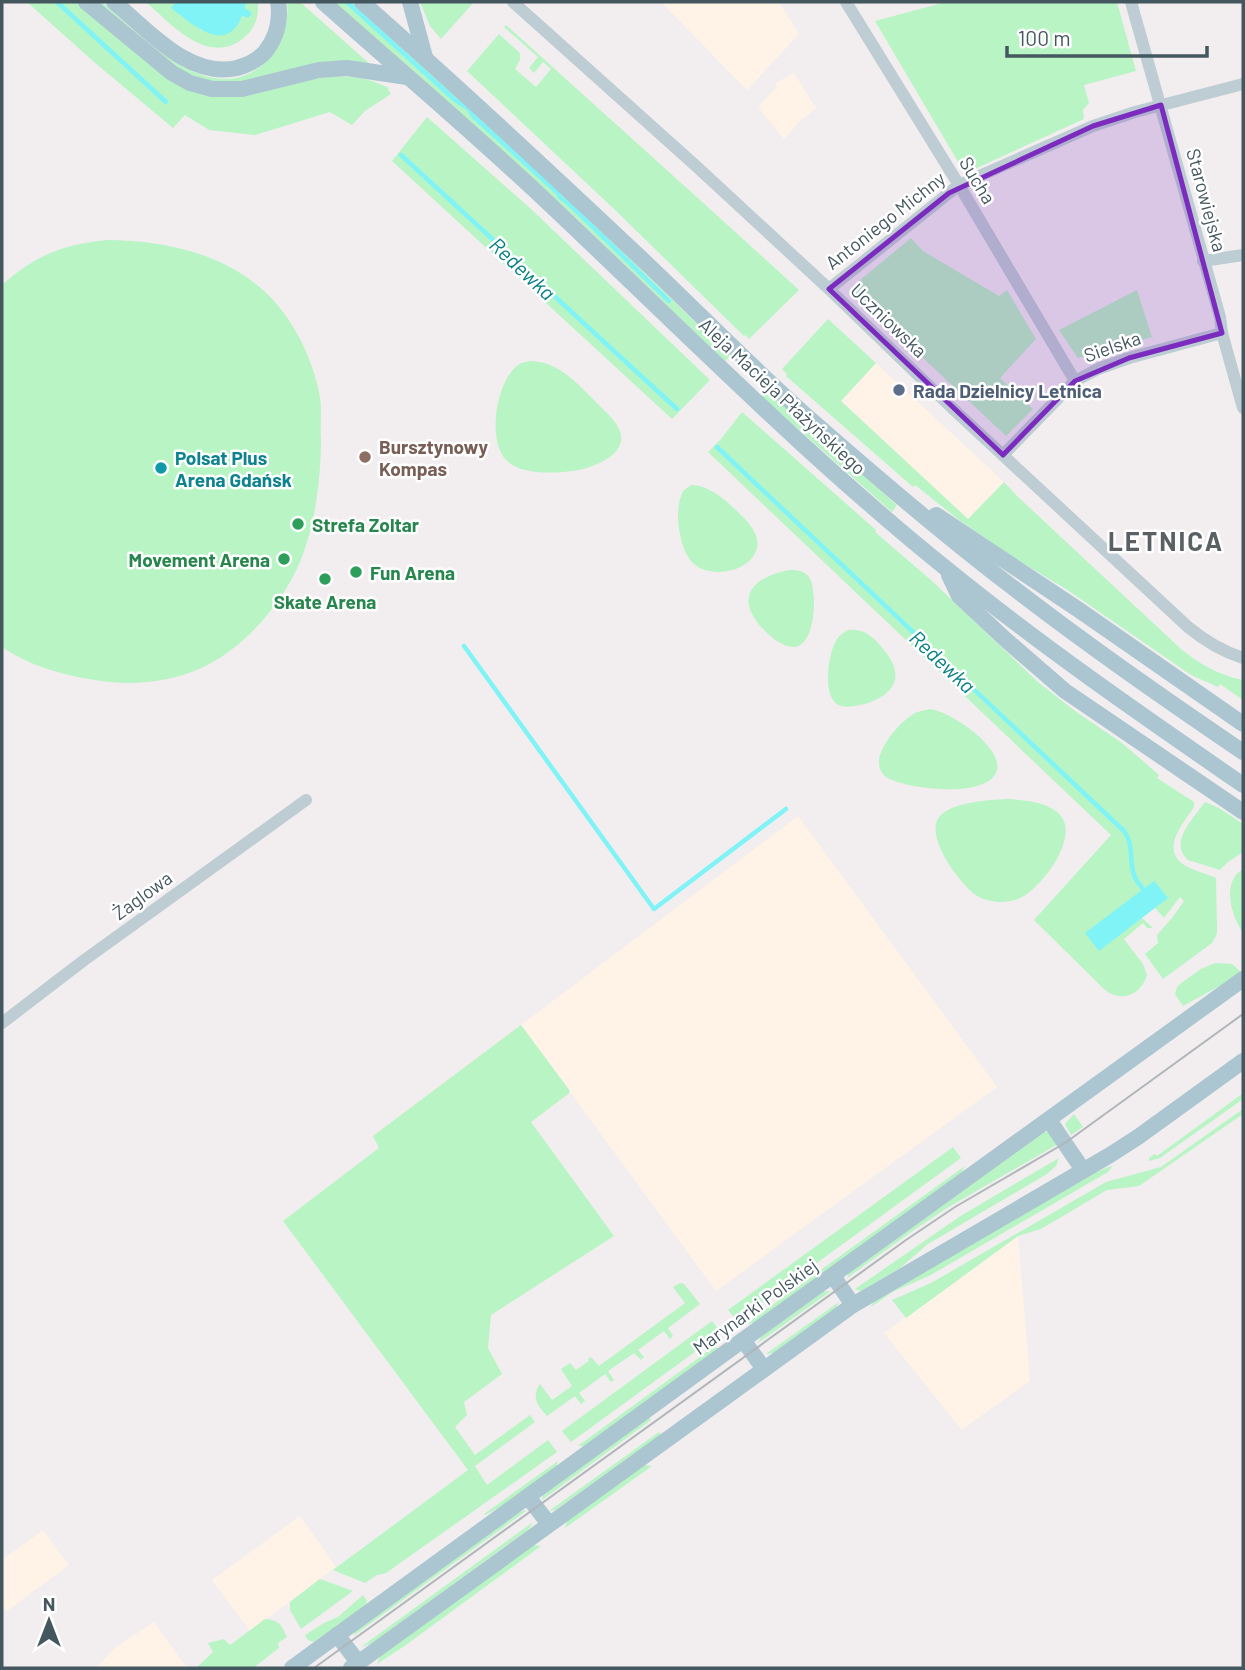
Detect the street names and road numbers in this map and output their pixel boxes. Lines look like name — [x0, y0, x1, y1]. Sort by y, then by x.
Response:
street label: Starowiejska — [1182, 146, 1232, 254]
street label: Sucha — [955, 152, 1001, 208]
street label: Antoniego Michny — [821, 166, 950, 274]
street label: Uczniowska — [846, 278, 932, 362]
street label: Aleja Macieja Płażyńskiego — [695, 313, 871, 479]
street label: Sielska — [1081, 326, 1143, 366]
street label: Żaglowa — [108, 866, 176, 924]
street label: Marynarki Polskiej — [688, 1253, 822, 1359]

